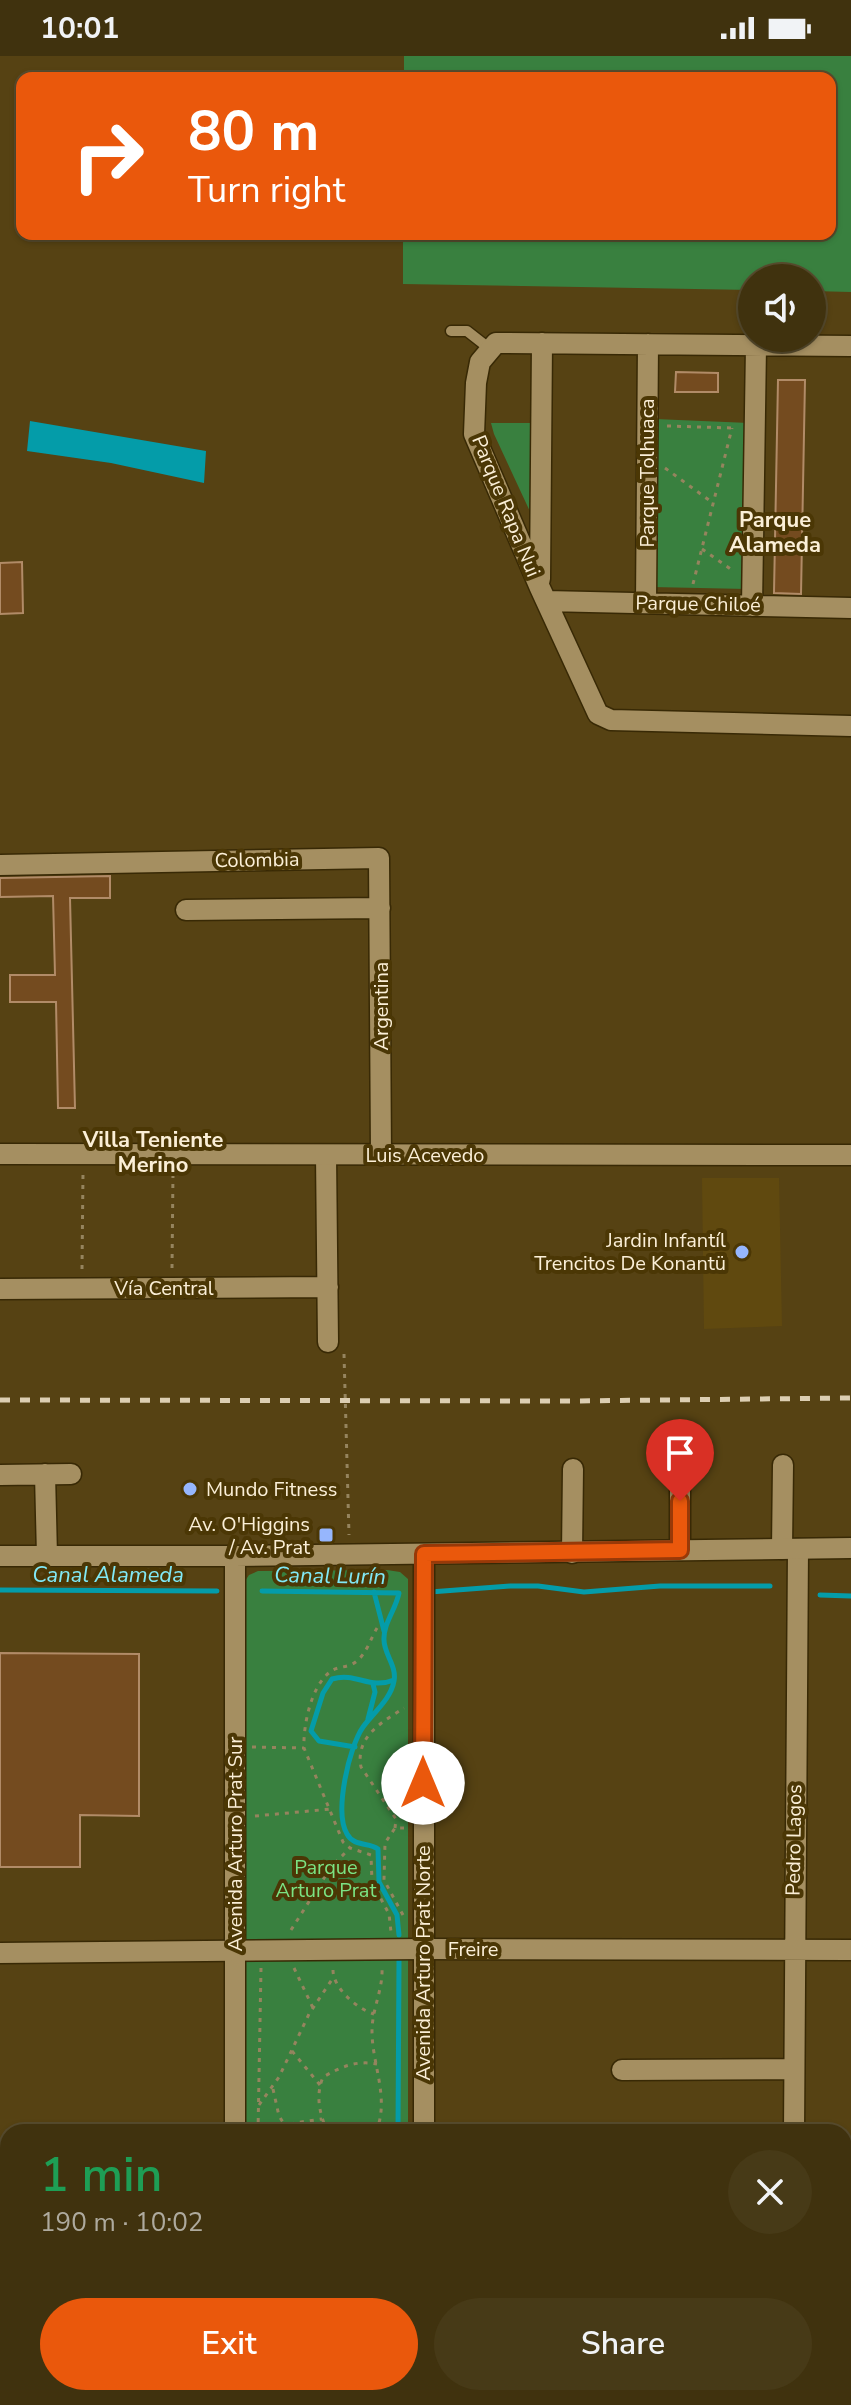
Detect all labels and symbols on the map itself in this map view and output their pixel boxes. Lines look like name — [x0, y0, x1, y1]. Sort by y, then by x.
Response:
street label: Parque Tolhuaca — [634, 399, 661, 547]
street label: Parque Rapa Nui — [465, 431, 547, 581]
district label: Parque Alameda — [729, 505, 821, 560]
street label: Parque Chiloé — [635, 589, 761, 619]
street label: Colombia — [214, 846, 300, 874]
street label: Argentina — [368, 962, 395, 1050]
district label: Villa Teniente Merino — [82, 1125, 223, 1180]
street label: Luis Acevedo — [366, 1142, 484, 1169]
place label: Jardin Infantíl Trencitos De Konantü — [534, 1227, 726, 1277]
marker: Jardin Infantíl Trencitos De Konantü — [733, 1243, 751, 1261]
street label: Vía Central — [113, 1275, 214, 1302]
pin — [646, 1419, 714, 1501]
place label: Mundo Fitness — [206, 1476, 337, 1503]
marker: Mundo Fitness — [181, 1480, 199, 1498]
place label: Av. O'Higgins / Av. Prat — [188, 1511, 311, 1561]
marker: Av. O'Higgins / Av. Prat — [317, 1526, 335, 1544]
water label: Canal Alameda — [32, 1560, 184, 1590]
water label: Canal Lurín — [274, 1560, 386, 1592]
street label: Avenida Arturo Prat Sur — [222, 1737, 249, 1951]
position arrow — [381, 1741, 465, 1825]
street label: Pedro Lagos — [780, 1784, 808, 1896]
street label: Avenida Arturo Prat Norte — [410, 1845, 437, 2081]
park label: Parque Arturo Prat — [276, 1854, 377, 1904]
street label: Freire — [448, 1936, 498, 1963]

